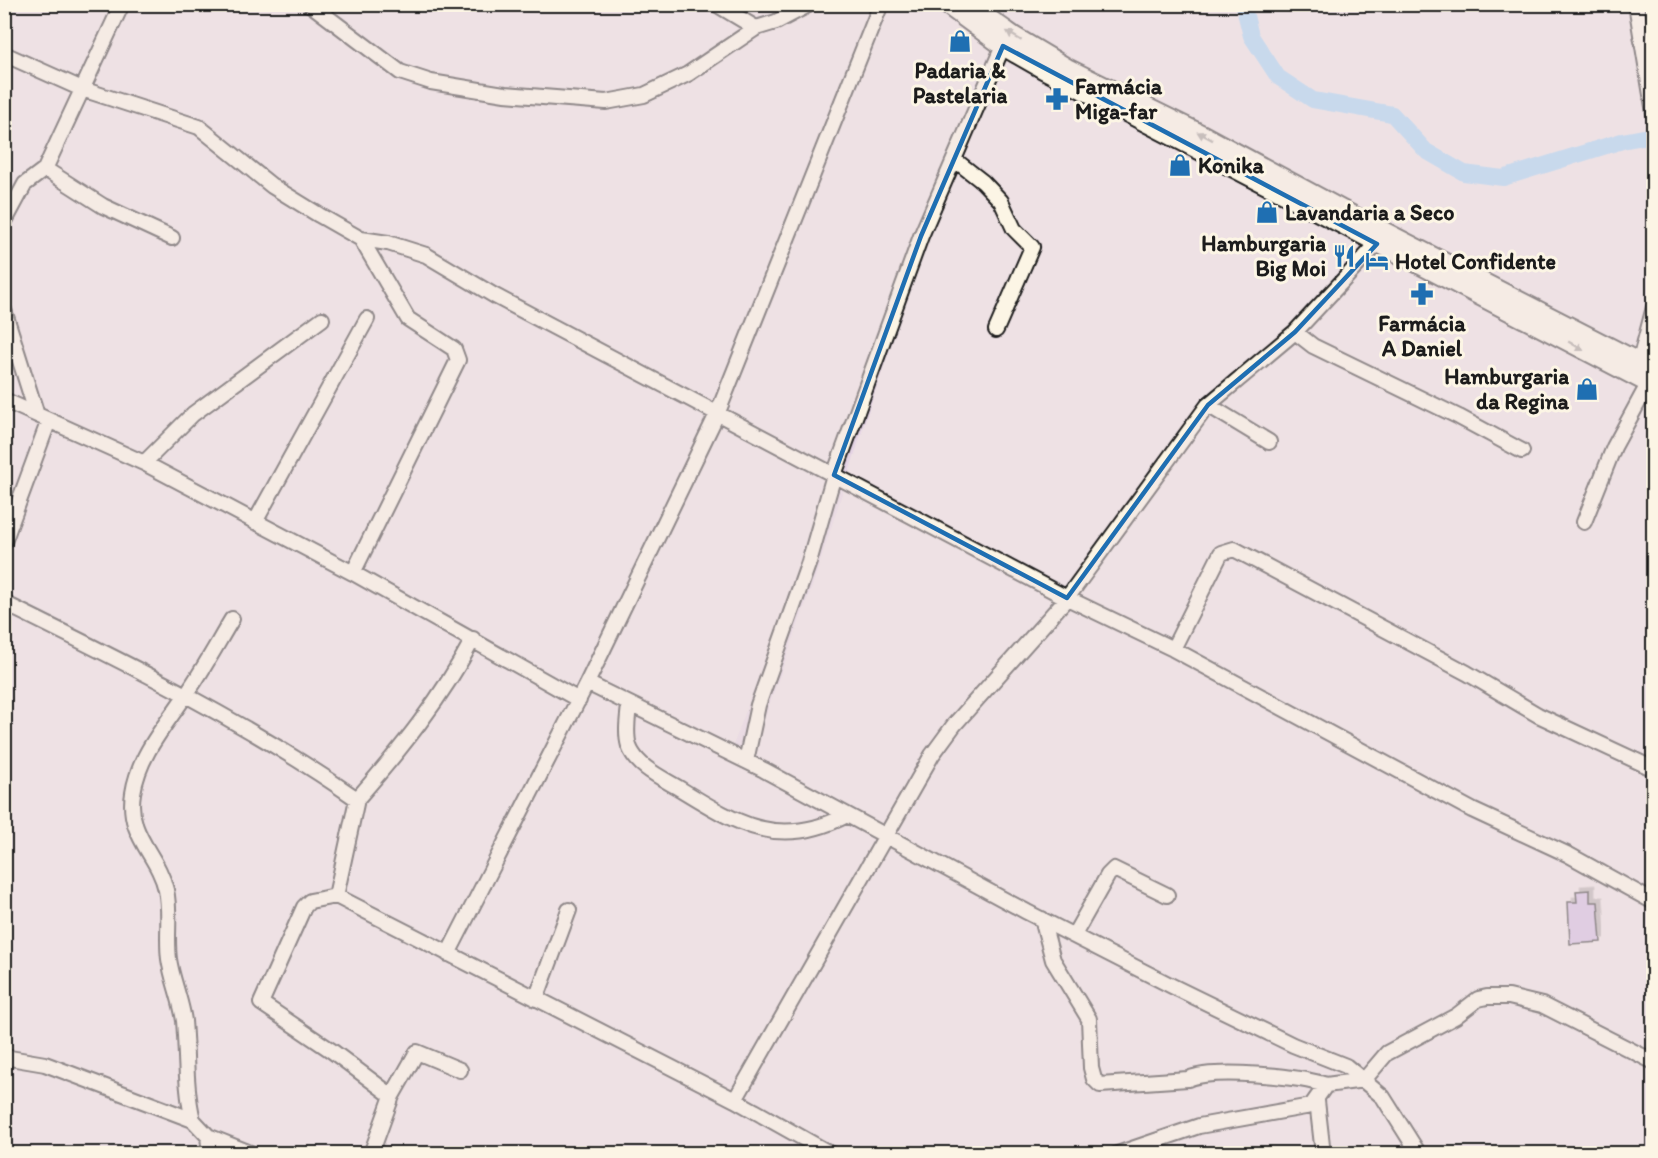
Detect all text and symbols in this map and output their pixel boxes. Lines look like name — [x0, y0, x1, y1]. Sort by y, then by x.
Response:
shop icon: Padaria & Pastelaria — [947, 28, 973, 54]
one-way arrow — [1006, 31, 1022, 42]
place label: Padaria & Pastelaria — [913, 57, 1007, 109]
place label: Farmácia Miga-far — [1075, 73, 1163, 125]
pharmacy icon: Farmácia Miga-far — [1044, 86, 1070, 112]
one-way arrow — [1196, 131, 1213, 141]
shop icon: Konika — [1167, 152, 1193, 178]
place label: Konika — [1198, 152, 1264, 179]
shop icon: Lavandaria a Seco — [1254, 199, 1280, 225]
place label: Lavandaria a Seco — [1285, 199, 1454, 226]
place label: Hamburgaria Big Moi — [1201, 230, 1326, 282]
restaurant icon: Hamburgaria Big Moi — [1331, 243, 1357, 269]
hotel icon: Hotel Confidente — [1364, 248, 1390, 274]
place label: Hotel Confidente — [1395, 248, 1556, 275]
pharmacy icon: Farmácia A Daniel — [1409, 281, 1435, 307]
place label: Farmácia A Daniel — [1378, 310, 1466, 362]
one-way arrow — [1568, 340, 1584, 351]
place label: Hamburgaria da Regina — [1444, 363, 1570, 415]
shop icon: Hamburgaria da Regina — [1574, 376, 1600, 402]

